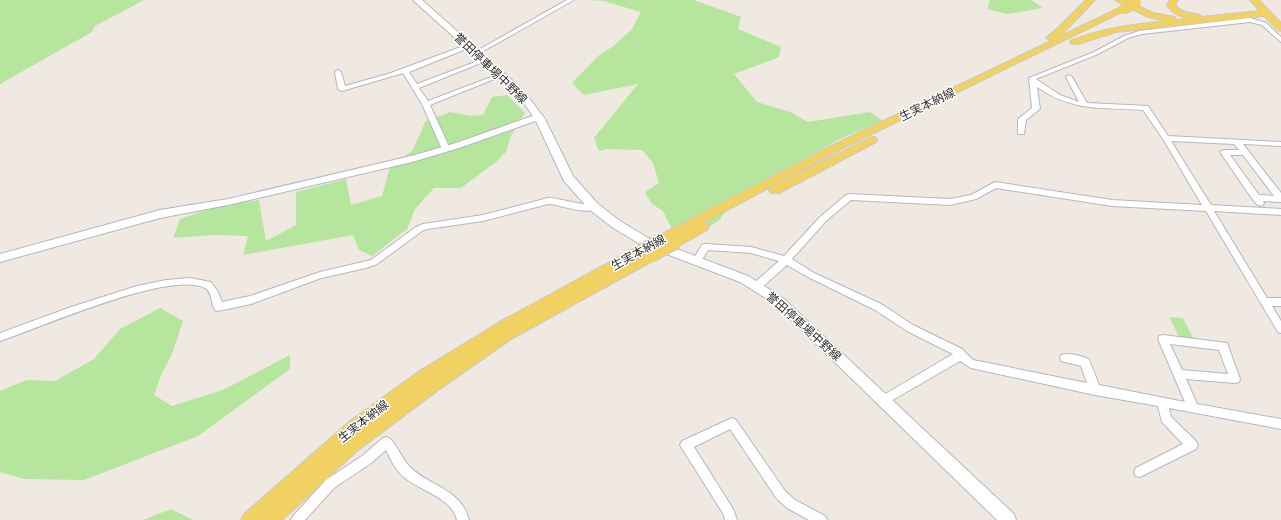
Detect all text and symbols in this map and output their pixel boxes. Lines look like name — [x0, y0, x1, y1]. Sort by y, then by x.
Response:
street label: 誉田停車場中野線 — [451, 29, 531, 107]
street label: 生実本納線 — [897, 84, 957, 124]
street label: 生実本納線 — [608, 231, 668, 273]
street label: 誉田停車場中野線 — [763, 288, 845, 364]
street label: 生実本納線 — [335, 397, 391, 445]

